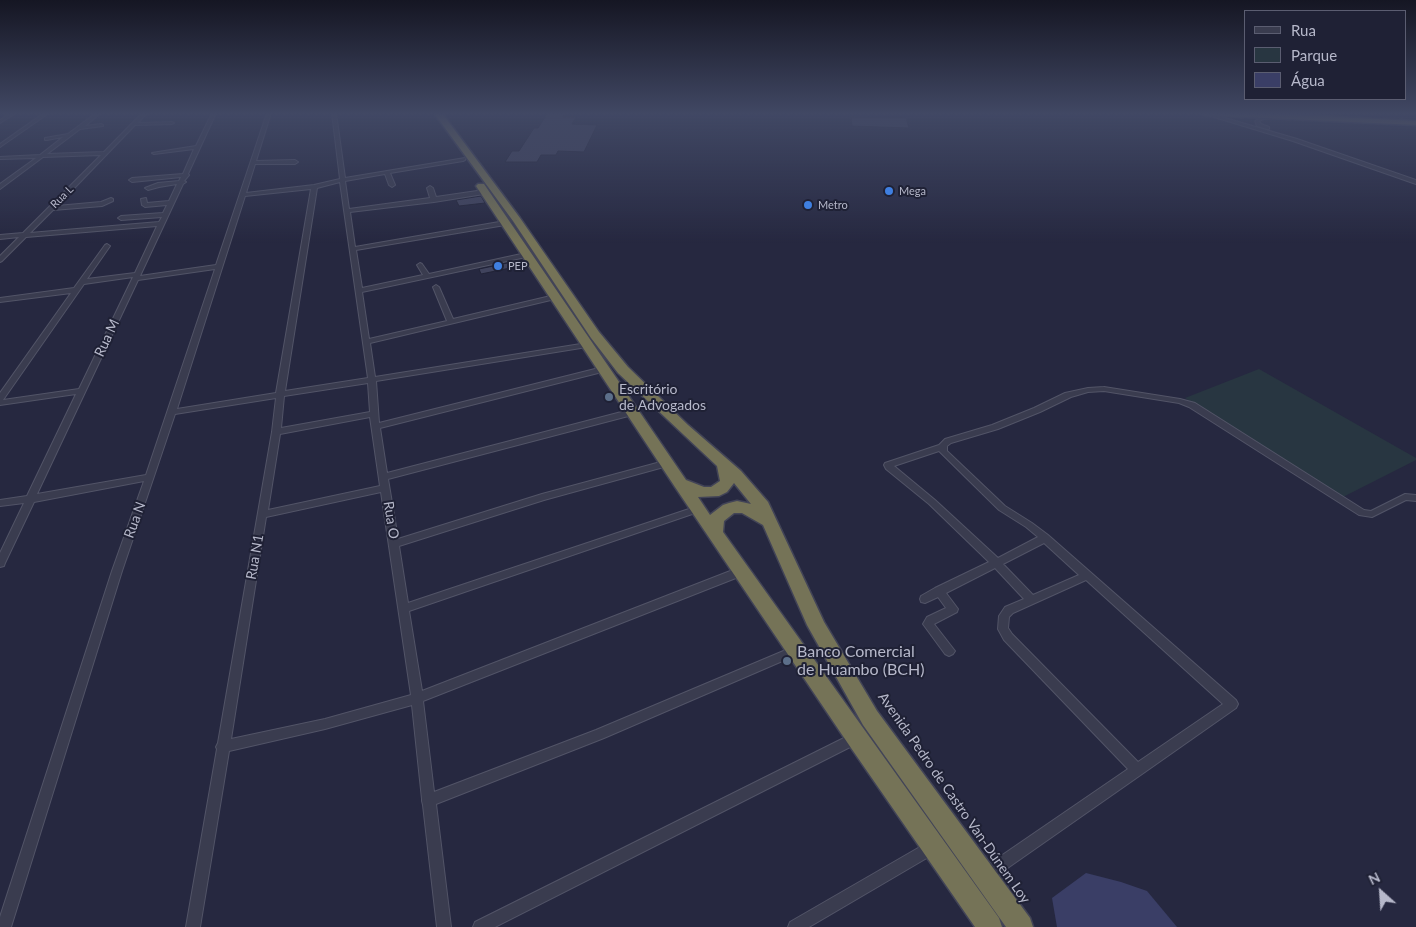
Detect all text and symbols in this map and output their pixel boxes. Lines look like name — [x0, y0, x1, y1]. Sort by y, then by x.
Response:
legend — [1244, 10, 1406, 100]
text: Rua — [1291, 21, 1316, 39]
text: Parque — [1291, 46, 1337, 64]
text: Água — [1291, 71, 1325, 89]
street label: Rua L — [48, 183, 76, 211]
place label: Mega — [899, 184, 926, 198]
marker: Mega — [883, 185, 895, 197]
place label: Metro — [818, 198, 848, 212]
marker: Metro — [802, 199, 814, 211]
place label: PEP — [508, 259, 528, 273]
marker: PEP — [492, 260, 504, 272]
street label: Rua M — [91, 316, 123, 360]
place label: Escritório de Advogados — [619, 381, 706, 414]
marker: Escritório de Advogados — [603, 391, 615, 403]
street label: Rua N — [121, 499, 149, 541]
street label: Rua O — [380, 500, 402, 540]
street label: Rua N1 — [243, 533, 267, 581]
place label: Banco Comercial de Huambo (BCH) — [797, 642, 925, 680]
marker: Banco Comercial de Huambo (BCH) — [781, 655, 793, 667]
street label: Avenida Pedro de Castro Van-Dúnem Loy — [874, 689, 1034, 907]
north arrow — [1356, 867, 1406, 917]
text: N — [1366, 868, 1383, 888]

